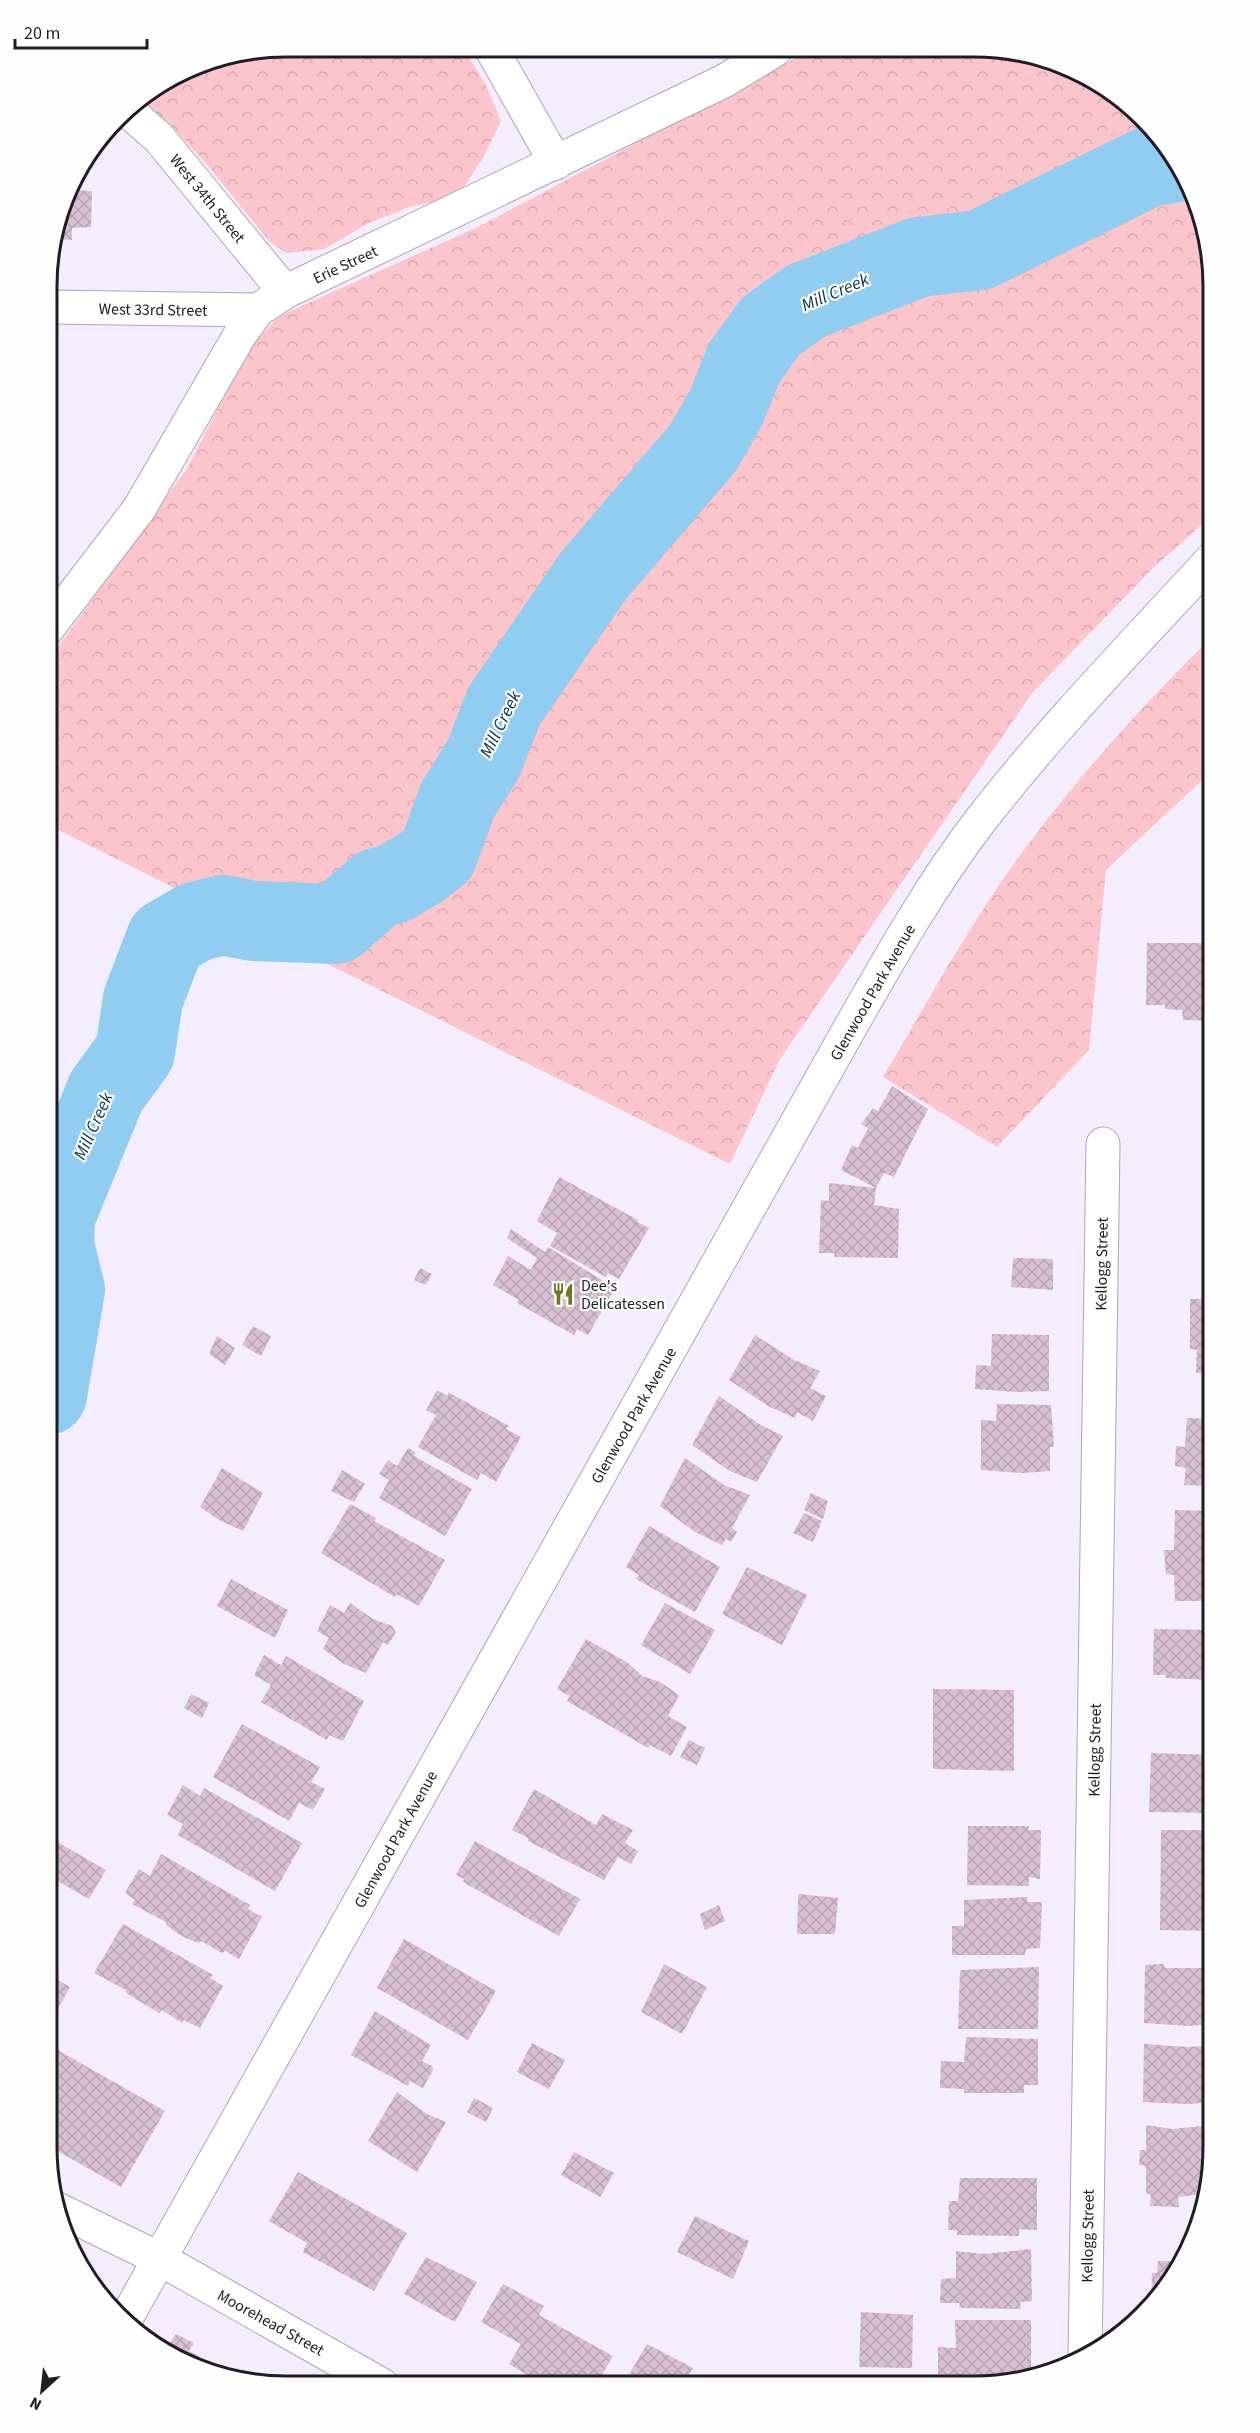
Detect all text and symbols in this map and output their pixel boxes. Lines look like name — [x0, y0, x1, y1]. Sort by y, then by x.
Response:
scale bar — [15, 12, 147, 50]
text: 20 m — [24, 21, 60, 46]
street label: West 34th Street — [164, 149, 250, 248]
street label: Erie Street — [309, 240, 382, 289]
water label: Mill Creek — [798, 267, 873, 318]
street label: West 33rd Street — [98, 298, 208, 322]
water label: Mill Creek — [474, 686, 527, 762]
street label: Glenwood Park Avenue — [825, 920, 921, 1065]
water label: Mill Creek — [68, 1088, 120, 1164]
street label: Kellogg Street — [1090, 1217, 1114, 1311]
place label: Dee's Delicatessen — [581, 1275, 665, 1315]
restaurant icon: Dee's Delicatessen — [550, 1281, 576, 1307]
street label: Glenwood Park Avenue — [586, 1343, 682, 1488]
street label: Kellogg Street — [1083, 1703, 1107, 1797]
street label: Glenwood Park Avenue — [349, 1767, 443, 1912]
street label: Kellogg Street — [1076, 2189, 1100, 2283]
street label: Moorehead Street — [213, 2284, 328, 2362]
north arrow — [12, 2361, 72, 2421]
text: N — [26, 2391, 45, 2416]

